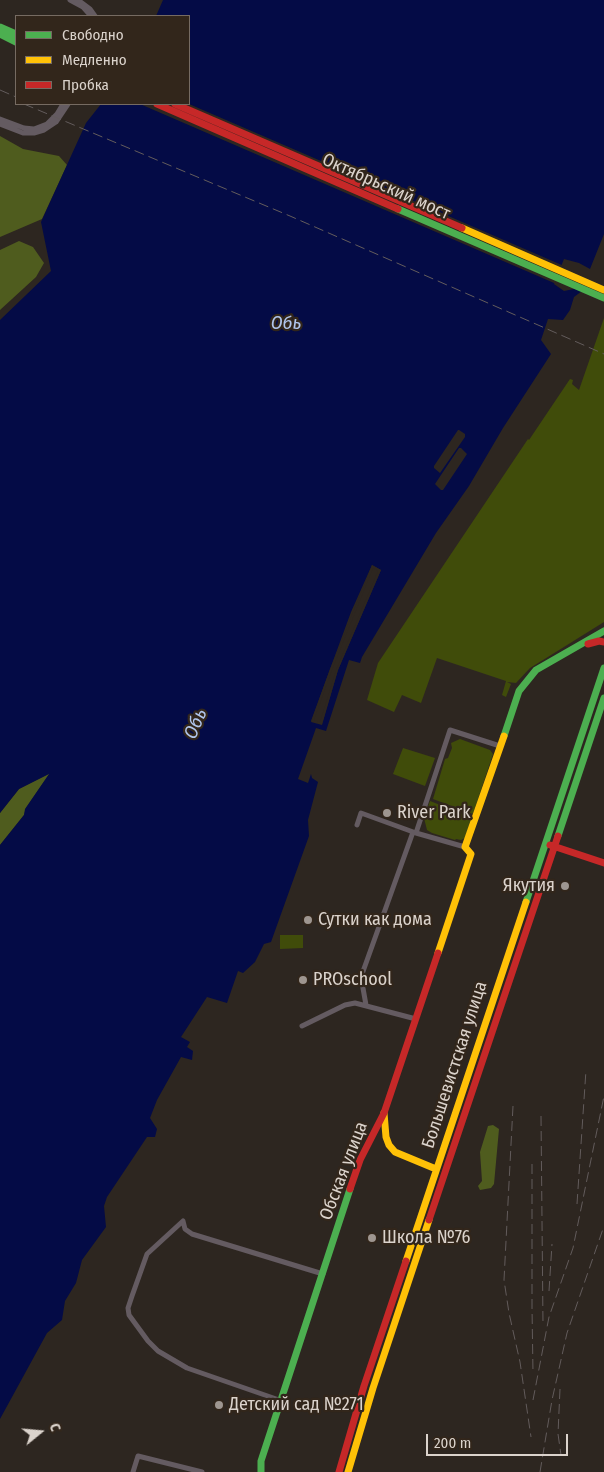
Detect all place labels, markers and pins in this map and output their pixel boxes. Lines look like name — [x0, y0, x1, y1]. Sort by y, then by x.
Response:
place label: River Park — [397, 802, 471, 824]
marker: River Park — [381, 807, 393, 819]
place label: Якутия — [503, 875, 555, 897]
marker: Якутия — [559, 880, 571, 892]
place label: Сутки как дома — [318, 909, 432, 931]
marker: Сутки как дома — [302, 914, 314, 926]
place label: PROschool — [313, 969, 392, 991]
marker: PROschool — [297, 974, 309, 986]
place label: Школа №76 — [382, 1227, 470, 1249]
marker: Школа №76 — [366, 1232, 378, 1244]
place label: Детский сад №271 — [229, 1394, 364, 1416]
marker: Детский сад №271 — [213, 1399, 225, 1411]

